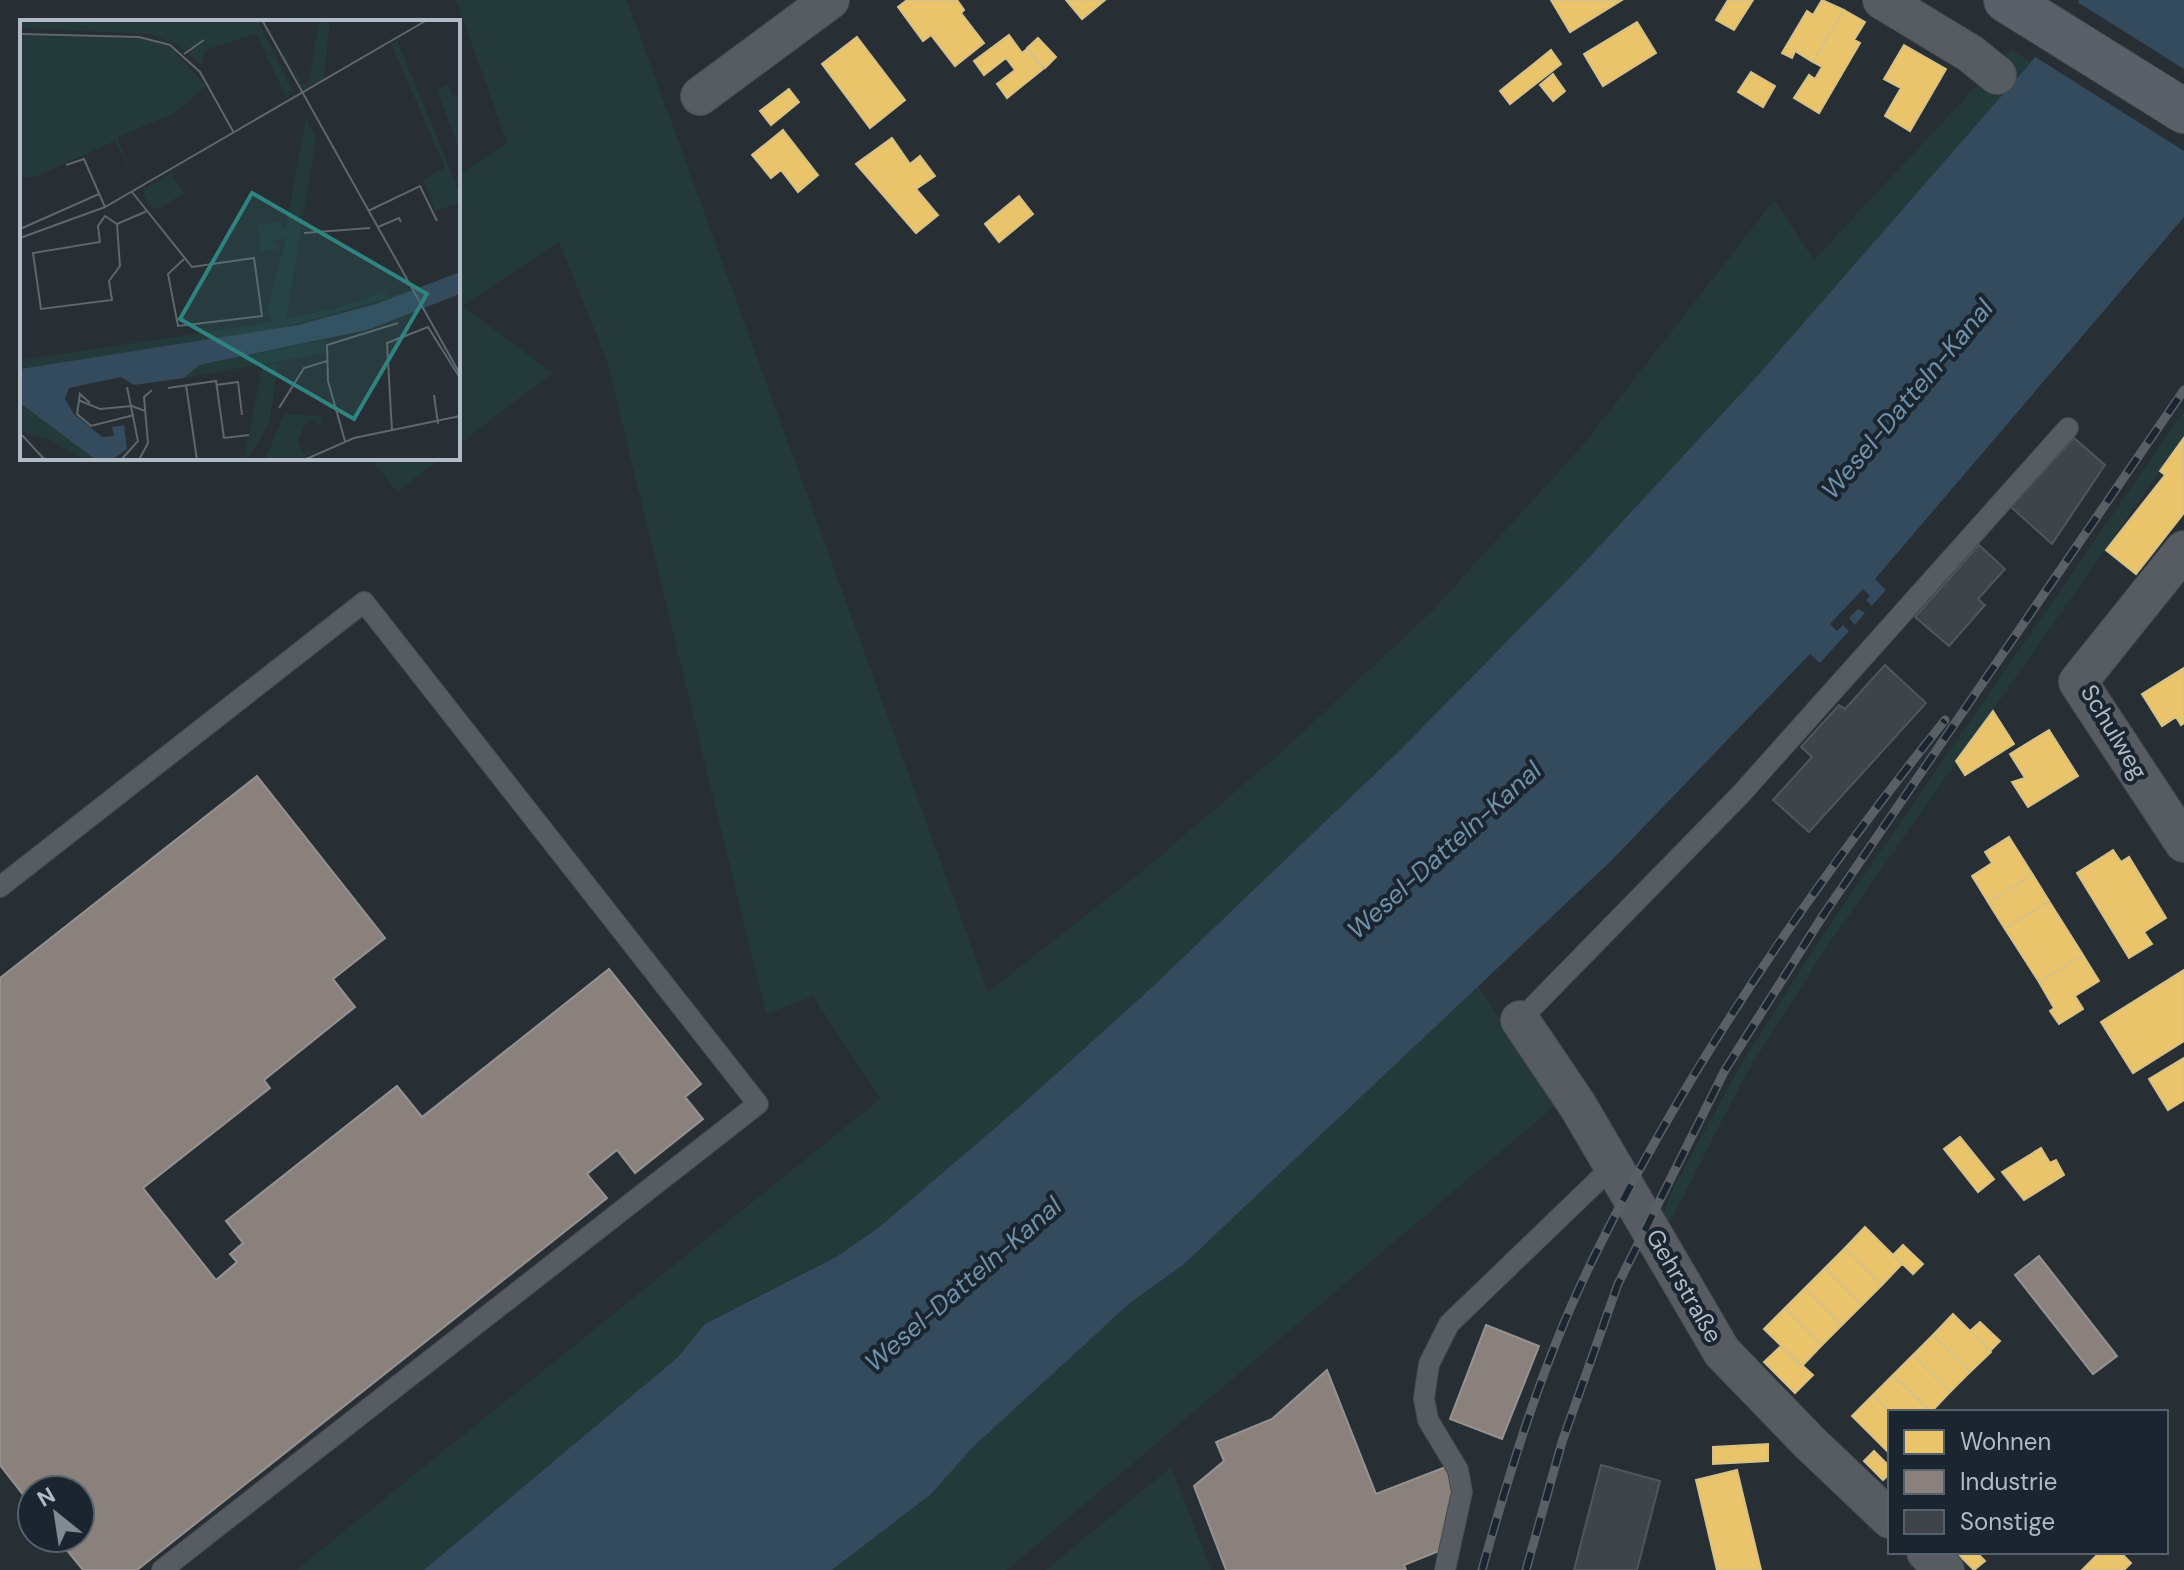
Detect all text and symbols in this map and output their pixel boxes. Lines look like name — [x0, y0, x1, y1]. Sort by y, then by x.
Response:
inset map — [20, 20, 460, 460]
water label: Wesel-Datteln-Kanal — [1813, 291, 2001, 506]
street label: Schulweg — [2074, 679, 2155, 785]
water label: Wesel-Datteln-Kanal — [1340, 753, 1549, 946]
water label: Wesel-Datteln-Kanal — [857, 1188, 1070, 1379]
street label: Gehrstraße — [1639, 1223, 1729, 1348]
legend — [1888, 1410, 2168, 1554]
text: Wohnen — [1960, 1426, 2051, 1457]
text: Industrie — [1960, 1466, 2057, 1497]
north arrow — [16, 1474, 96, 1554]
text: N — [32, 1481, 60, 1514]
text: Sonstige — [1960, 1506, 2055, 1537]

